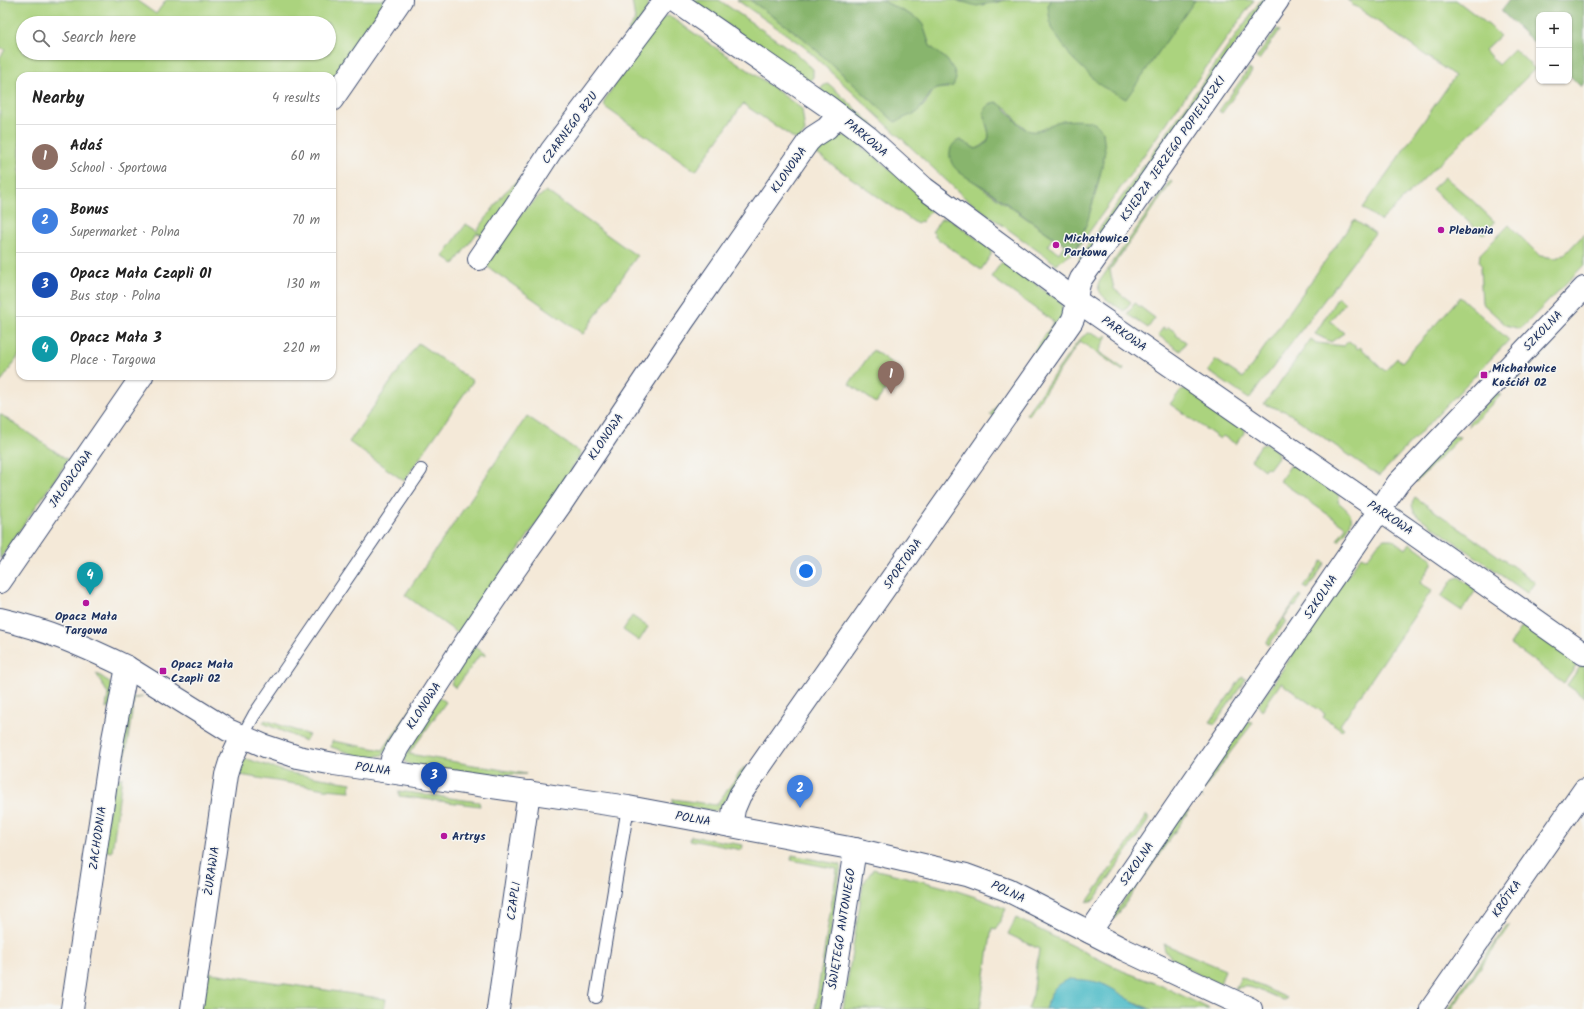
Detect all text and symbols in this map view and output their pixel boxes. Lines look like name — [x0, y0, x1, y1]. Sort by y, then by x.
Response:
map controls — [1536, 12, 1572, 84]
button: + — [1536, 12, 1572, 48]
search box — [16, 16, 336, 60]
text: Search here — [62, 26, 136, 50]
icon: search — [30, 27, 52, 49]
button: − — [1536, 48, 1572, 84]
street label: KSIĘDZA JERZEGO POPIEŁUSZKI — [1115, 72, 1231, 226]
text: Nearby — [32, 85, 84, 112]
text: 4 results — [272, 88, 320, 109]
street label: CZARNEGO BZU — [537, 88, 603, 168]
street label: PARKOWA — [840, 114, 892, 162]
text: Adaś — [70, 134, 102, 158]
street label: KLONOWA — [766, 143, 812, 197]
text: 1 — [43, 146, 47, 167]
text: 60 m — [291, 146, 320, 167]
text: School · Sportowa — [70, 158, 167, 179]
text: Bonus — [70, 198, 109, 222]
text: 2 — [41, 210, 49, 231]
text: 70 m — [292, 210, 320, 231]
place label: Plebania — [1449, 221, 1493, 240]
text: Supermarket · Polna — [70, 222, 180, 243]
marker: Plebania — [1436, 225, 1446, 235]
place label: Michałowice Parkowa — [1064, 229, 1129, 262]
marker: Michałowice Parkowa — [1051, 240, 1061, 250]
text: Opacz Mała Czapli 01 — [70, 262, 212, 286]
text: 3 — [41, 274, 49, 295]
text: 130 m — [286, 274, 320, 295]
text: Bus stop · Polna — [70, 286, 161, 307]
street label: SZKOLNA — [1519, 306, 1567, 356]
street label: PARKOWA — [1097, 311, 1151, 357]
text: Opacz Mała 3 — [70, 326, 162, 350]
text: 4 — [41, 338, 49, 359]
text: 220 m — [283, 338, 320, 359]
text: Place · Targowa — [70, 350, 156, 371]
place label: Michałowice Kościół 02 — [1492, 359, 1557, 392]
pin: 1 — [878, 361, 904, 394]
marker: Michałowice Kościół 02 — [1479, 370, 1489, 380]
street label: KLONOWA — [583, 410, 629, 464]
street label: JAŁOWCOWA — [44, 446, 98, 512]
street label: PARKOWA — [1363, 496, 1417, 540]
street label: SPORTOWA — [879, 535, 927, 593]
your location — [796, 561, 816, 581]
pin: 4 — [77, 562, 103, 595]
street label: SZKOLNA — [1299, 571, 1343, 623]
marker: Opacz Mała Targowa — [81, 598, 91, 608]
place label: Opacz Mała Targowa — [55, 607, 117, 640]
place label: Opacz Mała Czapli 02 — [171, 655, 233, 688]
marker: Opacz Mała Czapli 02 — [158, 666, 168, 676]
street label: KLONOWA — [402, 679, 446, 733]
street label: POLNA — [354, 757, 392, 781]
pin: 3 — [421, 762, 447, 795]
pin: 2 — [787, 775, 813, 808]
street label: ZACHODNIA — [84, 805, 112, 871]
street label: POLNA — [674, 807, 712, 831]
place label: Artrys — [452, 827, 486, 846]
marker: Artrys — [439, 831, 449, 841]
street label: SZKOLNA — [1115, 838, 1159, 890]
street label: ŻURAWIA — [199, 845, 225, 897]
street label: ŚWIĘTEGO ANTONIEGO — [823, 867, 861, 991]
street label: POLNA — [988, 876, 1028, 908]
street label: KRÓTKA — [1487, 876, 1527, 922]
street label: CZAPLI — [502, 880, 526, 921]

